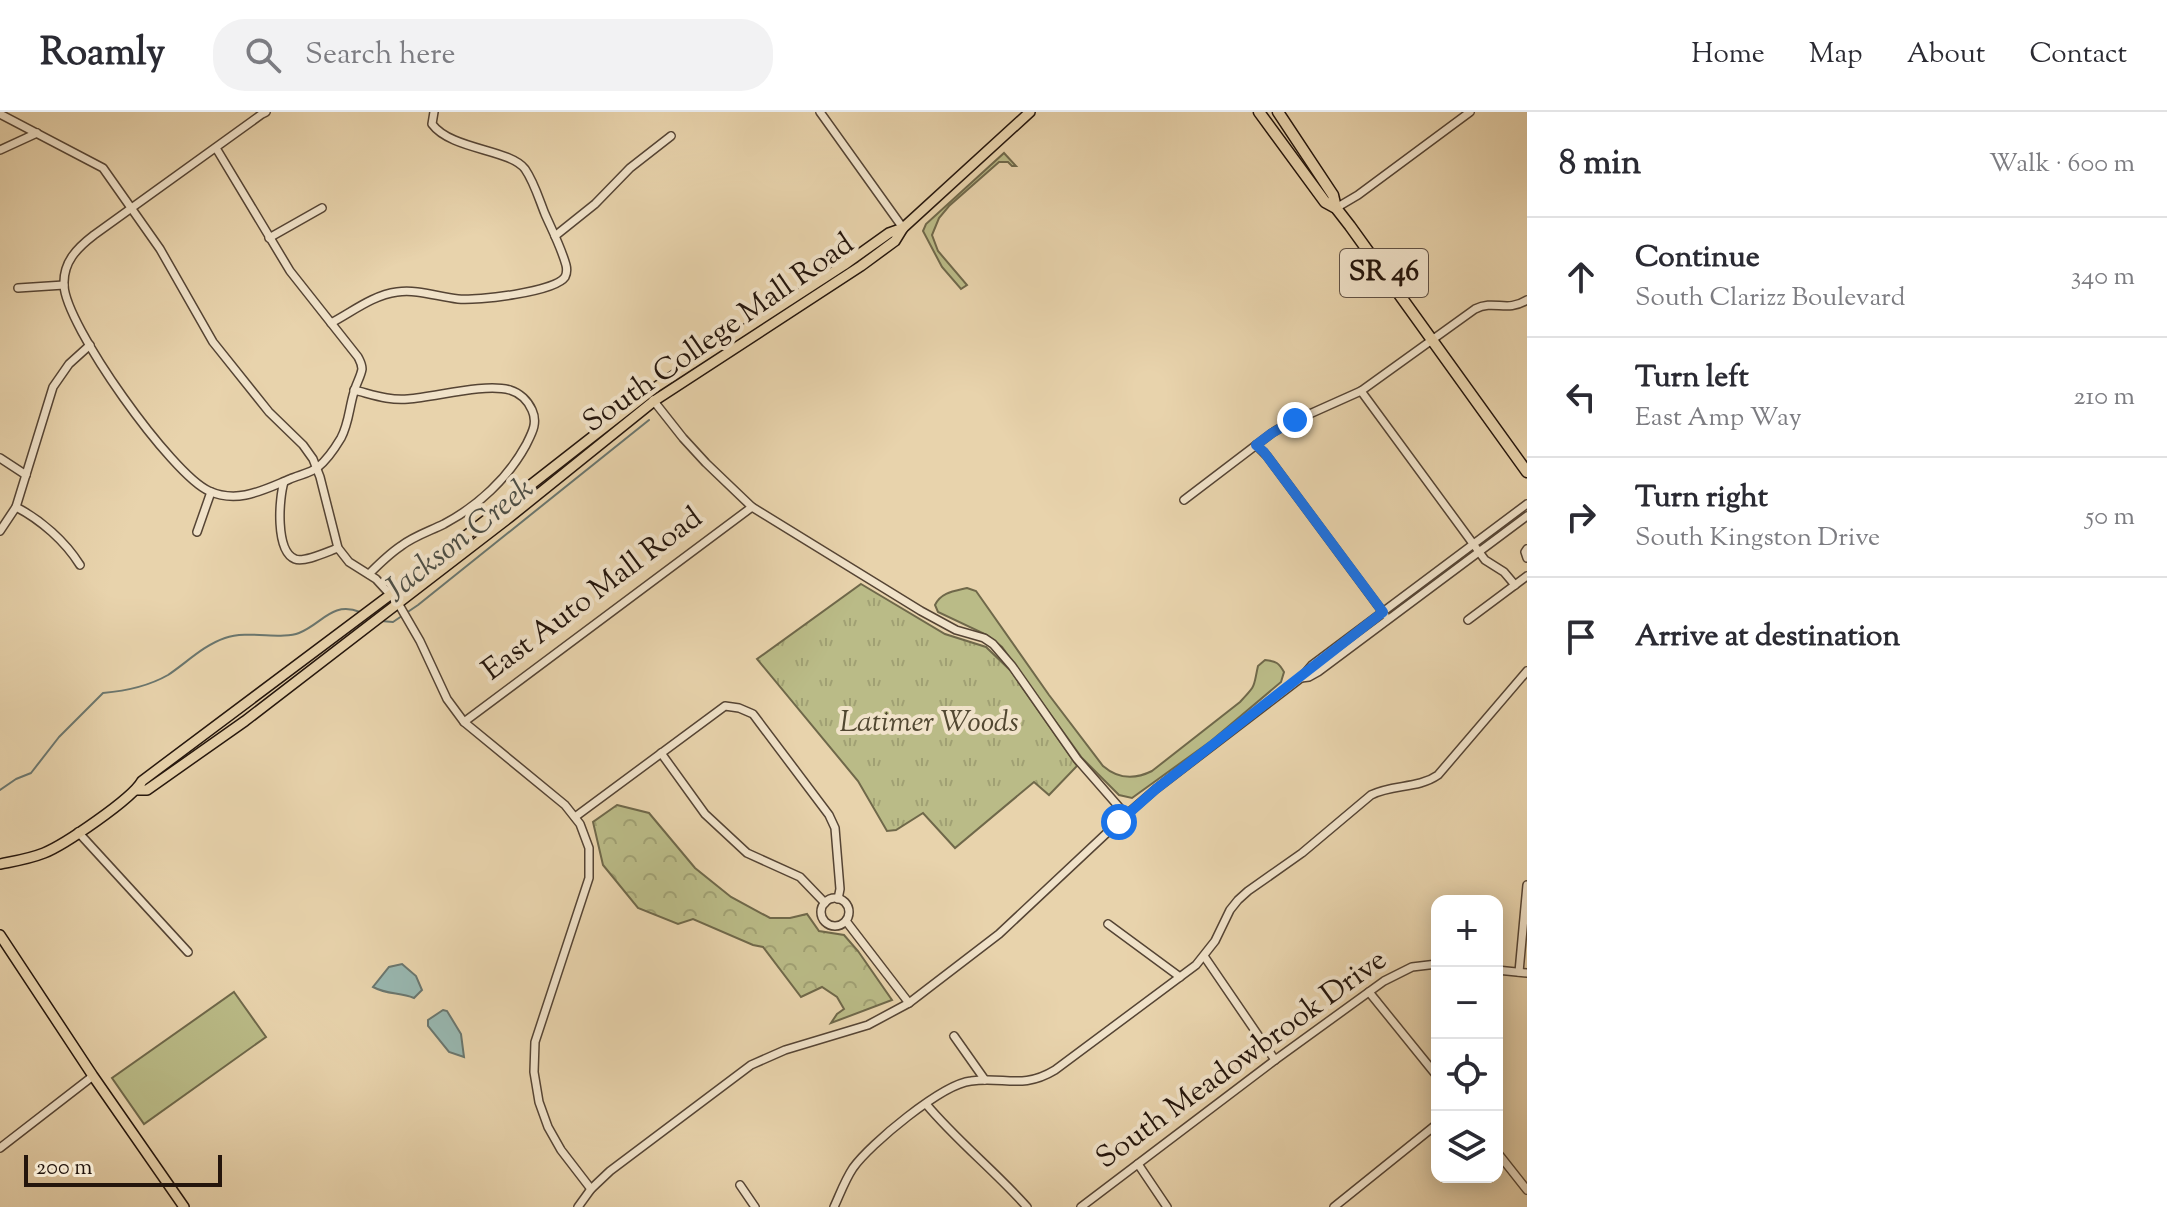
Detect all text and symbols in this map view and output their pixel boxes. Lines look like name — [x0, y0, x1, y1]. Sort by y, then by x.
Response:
search box — [213, 19, 773, 91]
text: Roamly — [40, 28, 165, 82]
icon: search — [241, 33, 285, 77]
text: Search here — [305, 34, 456, 77]
text: Home — [1691, 35, 1765, 75]
text: Map — [1809, 35, 1863, 75]
text: About — [1907, 35, 1985, 75]
text: Contact — [2029, 35, 2127, 75]
text: 8 min — [1559, 140, 1641, 189]
text: Walk · 600 m — [1989, 146, 2135, 183]
street label: South College Mall Road — [575, 224, 864, 444]
text: Continue — [1635, 237, 1760, 280]
road number: SR 46 — [1340, 249, 1428, 297]
icon: ahead — [1559, 255, 1603, 299]
text: 340 m — [2071, 259, 2135, 296]
text: South Clarizz Boulevard — [1635, 280, 1906, 317]
text: Turn left — [1635, 357, 1749, 400]
icon: left — [1559, 375, 1603, 419]
text: 210 m — [2073, 379, 2135, 416]
text: East Amp Way — [1635, 400, 1802, 437]
route end — [1277, 402, 1313, 438]
water label: Jackson Creek — [375, 467, 544, 613]
text: Turn right — [1635, 477, 1768, 520]
icon: right — [1559, 495, 1603, 539]
street label: East Auto Mall Road — [474, 498, 712, 692]
text: 50 m — [2085, 499, 2135, 536]
text: South Kingston Drive — [1635, 520, 1880, 557]
icon: arrive — [1559, 615, 1603, 659]
text: Arrive at destination — [1635, 616, 1900, 659]
park label: Latimer Woods — [839, 702, 1019, 745]
route start — [1101, 804, 1137, 840]
map controls — [1431, 895, 1503, 1183]
button: + — [1431, 895, 1503, 967]
street label: South Meadowbrook Drive — [1088, 940, 1396, 1180]
button: − — [1431, 967, 1503, 1039]
button: locate — [1431, 1039, 1503, 1111]
button: layers — [1431, 1111, 1503, 1183]
scale bar — [24, 1151, 222, 1187]
text: 200 m — [36, 1153, 92, 1185]

